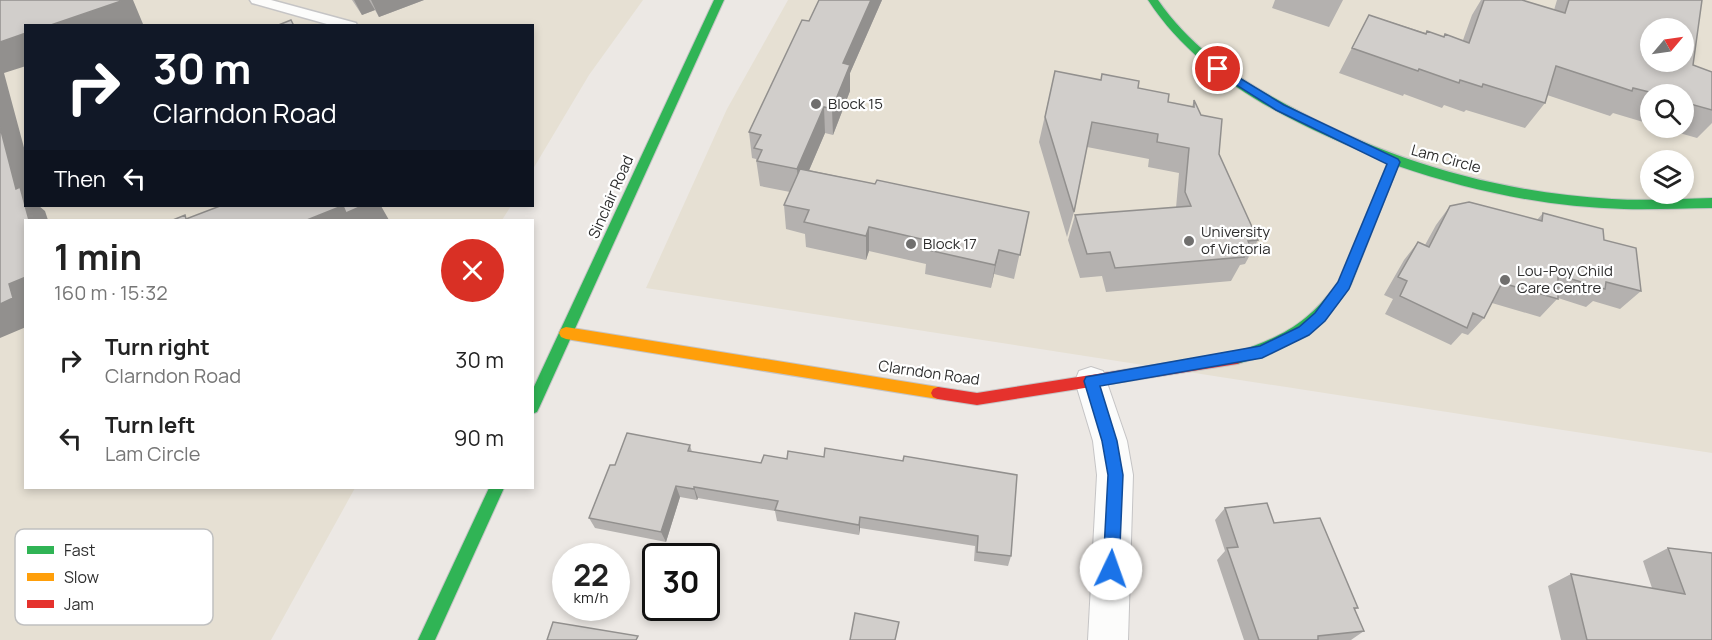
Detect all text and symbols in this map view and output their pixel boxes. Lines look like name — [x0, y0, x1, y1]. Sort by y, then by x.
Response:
north arrow — [1640, 18, 1694, 72]
map controls — [1640, 18, 1694, 204]
text: 30 m — [153, 39, 251, 97]
pin — [1192, 43, 1243, 94]
icon: right — [54, 48, 132, 126]
icon: arrive — [1201, 52, 1234, 85]
button: search — [1640, 84, 1694, 138]
place label: Block 15 — [828, 93, 883, 114]
text: Clarndon Road — [153, 94, 337, 131]
marker: Block 15 — [809, 97, 823, 111]
street label: Lam Circle — [1409, 139, 1484, 178]
button: layers — [1640, 150, 1694, 204]
street label: Sinclair Road — [583, 152, 638, 242]
icon: left — [118, 162, 151, 195]
text: Then — [54, 164, 106, 194]
place label: University of Victoria — [1201, 221, 1271, 259]
text: 1 min — [54, 232, 142, 281]
place label: Block 17 — [923, 233, 977, 254]
marker: University of Victoria — [1182, 234, 1196, 248]
marker: Block 17 — [904, 237, 918, 251]
button: close — [441, 239, 504, 302]
place label: Lou-Poy Child Care Centre — [1517, 260, 1613, 298]
marker: Lou-Poy Child Care Centre — [1498, 273, 1512, 287]
text: 160 m · 15:32 — [54, 279, 168, 306]
text: Turn right — [105, 332, 210, 362]
icon: right — [54, 344, 87, 377]
text: 30 m — [455, 345, 504, 375]
street label: Clarndon Road — [877, 355, 981, 390]
text: Clarndon Road — [105, 362, 241, 389]
text: Turn left — [105, 410, 195, 440]
icon: left — [54, 422, 87, 455]
text: 90 m — [454, 423, 504, 453]
text: Lam Circle — [105, 440, 200, 467]
legend — [15, 529, 213, 625]
position arrow — [1079, 537, 1143, 601]
text: Fast — [64, 539, 95, 561]
speed limit sign: 30 — [642, 543, 720, 621]
text: 22 — [573, 554, 609, 595]
text: Slow — [64, 566, 99, 588]
text: km/h — [574, 587, 608, 608]
text: Jam — [64, 593, 94, 615]

